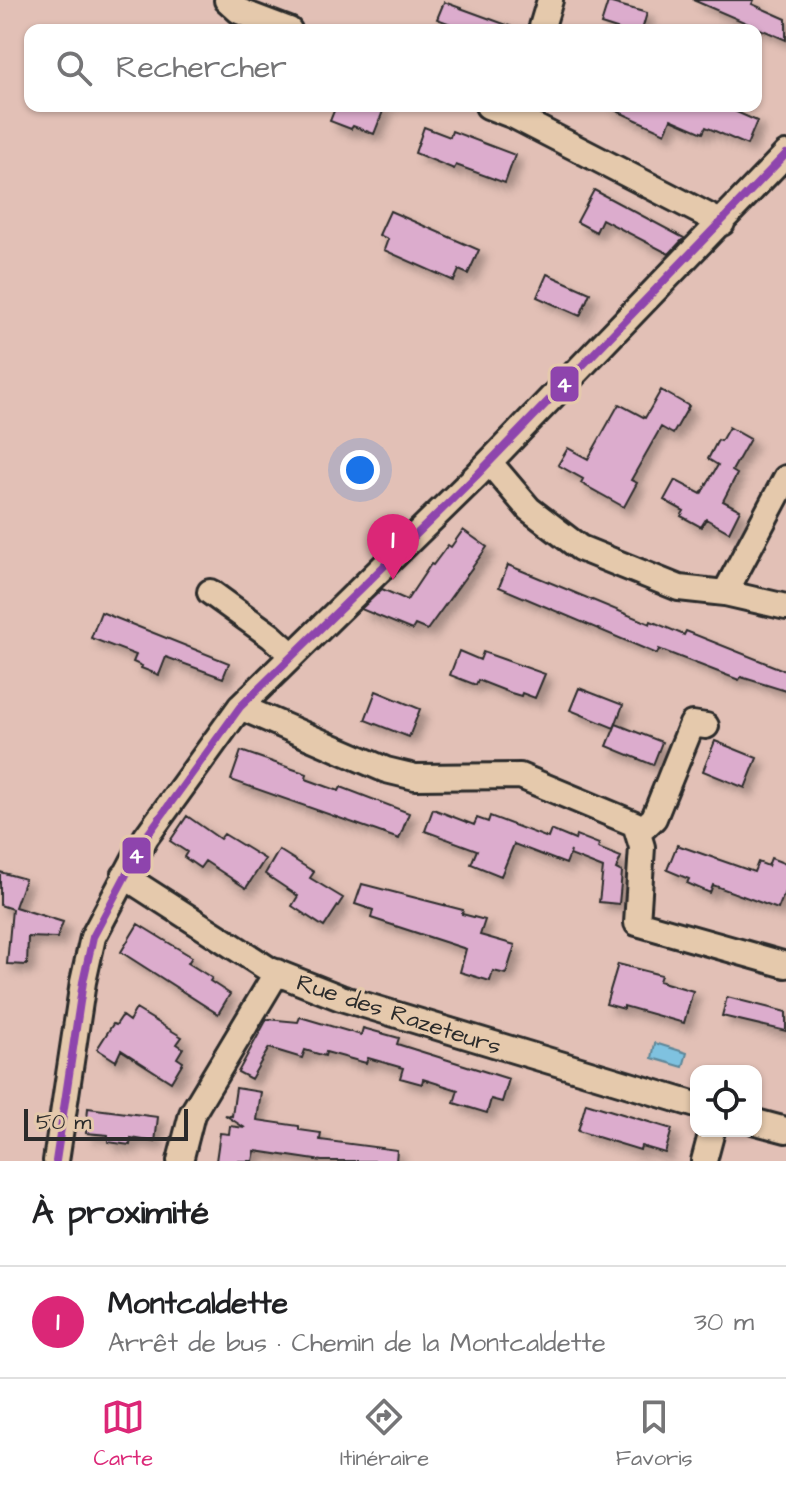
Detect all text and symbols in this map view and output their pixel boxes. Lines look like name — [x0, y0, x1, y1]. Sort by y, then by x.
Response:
search box — [24, 24, 762, 112]
icon: search — [52, 46, 96, 90]
text: Rechercher — [116, 47, 287, 89]
line badge: 4 — [549, 365, 580, 403]
text: 4 — [557, 370, 573, 401]
your location — [340, 450, 380, 490]
pin: 1 — [367, 514, 419, 580]
line badge: 4 — [121, 836, 152, 875]
text: 4 — [129, 841, 145, 872]
street label: Rue des Razeteurs — [292, 966, 505, 1064]
map controls — [690, 1065, 762, 1137]
button: locate — [690, 1065, 762, 1137]
scale bar — [24, 1105, 188, 1141]
text: 50 m — [36, 1107, 91, 1138]
text: À proximité — [32, 1189, 209, 1237]
text: Montcaldette — [108, 1283, 288, 1325]
text: 1 — [56, 1304, 60, 1340]
text: 30 m — [694, 1304, 754, 1340]
text: Arrêt de bus · Chemin de la Montcaldette — [108, 1325, 606, 1361]
tab: Carte — [93, 1395, 153, 1474]
tab: Itinéraire — [340, 1395, 429, 1474]
tab: Favoris — [616, 1395, 693, 1474]

